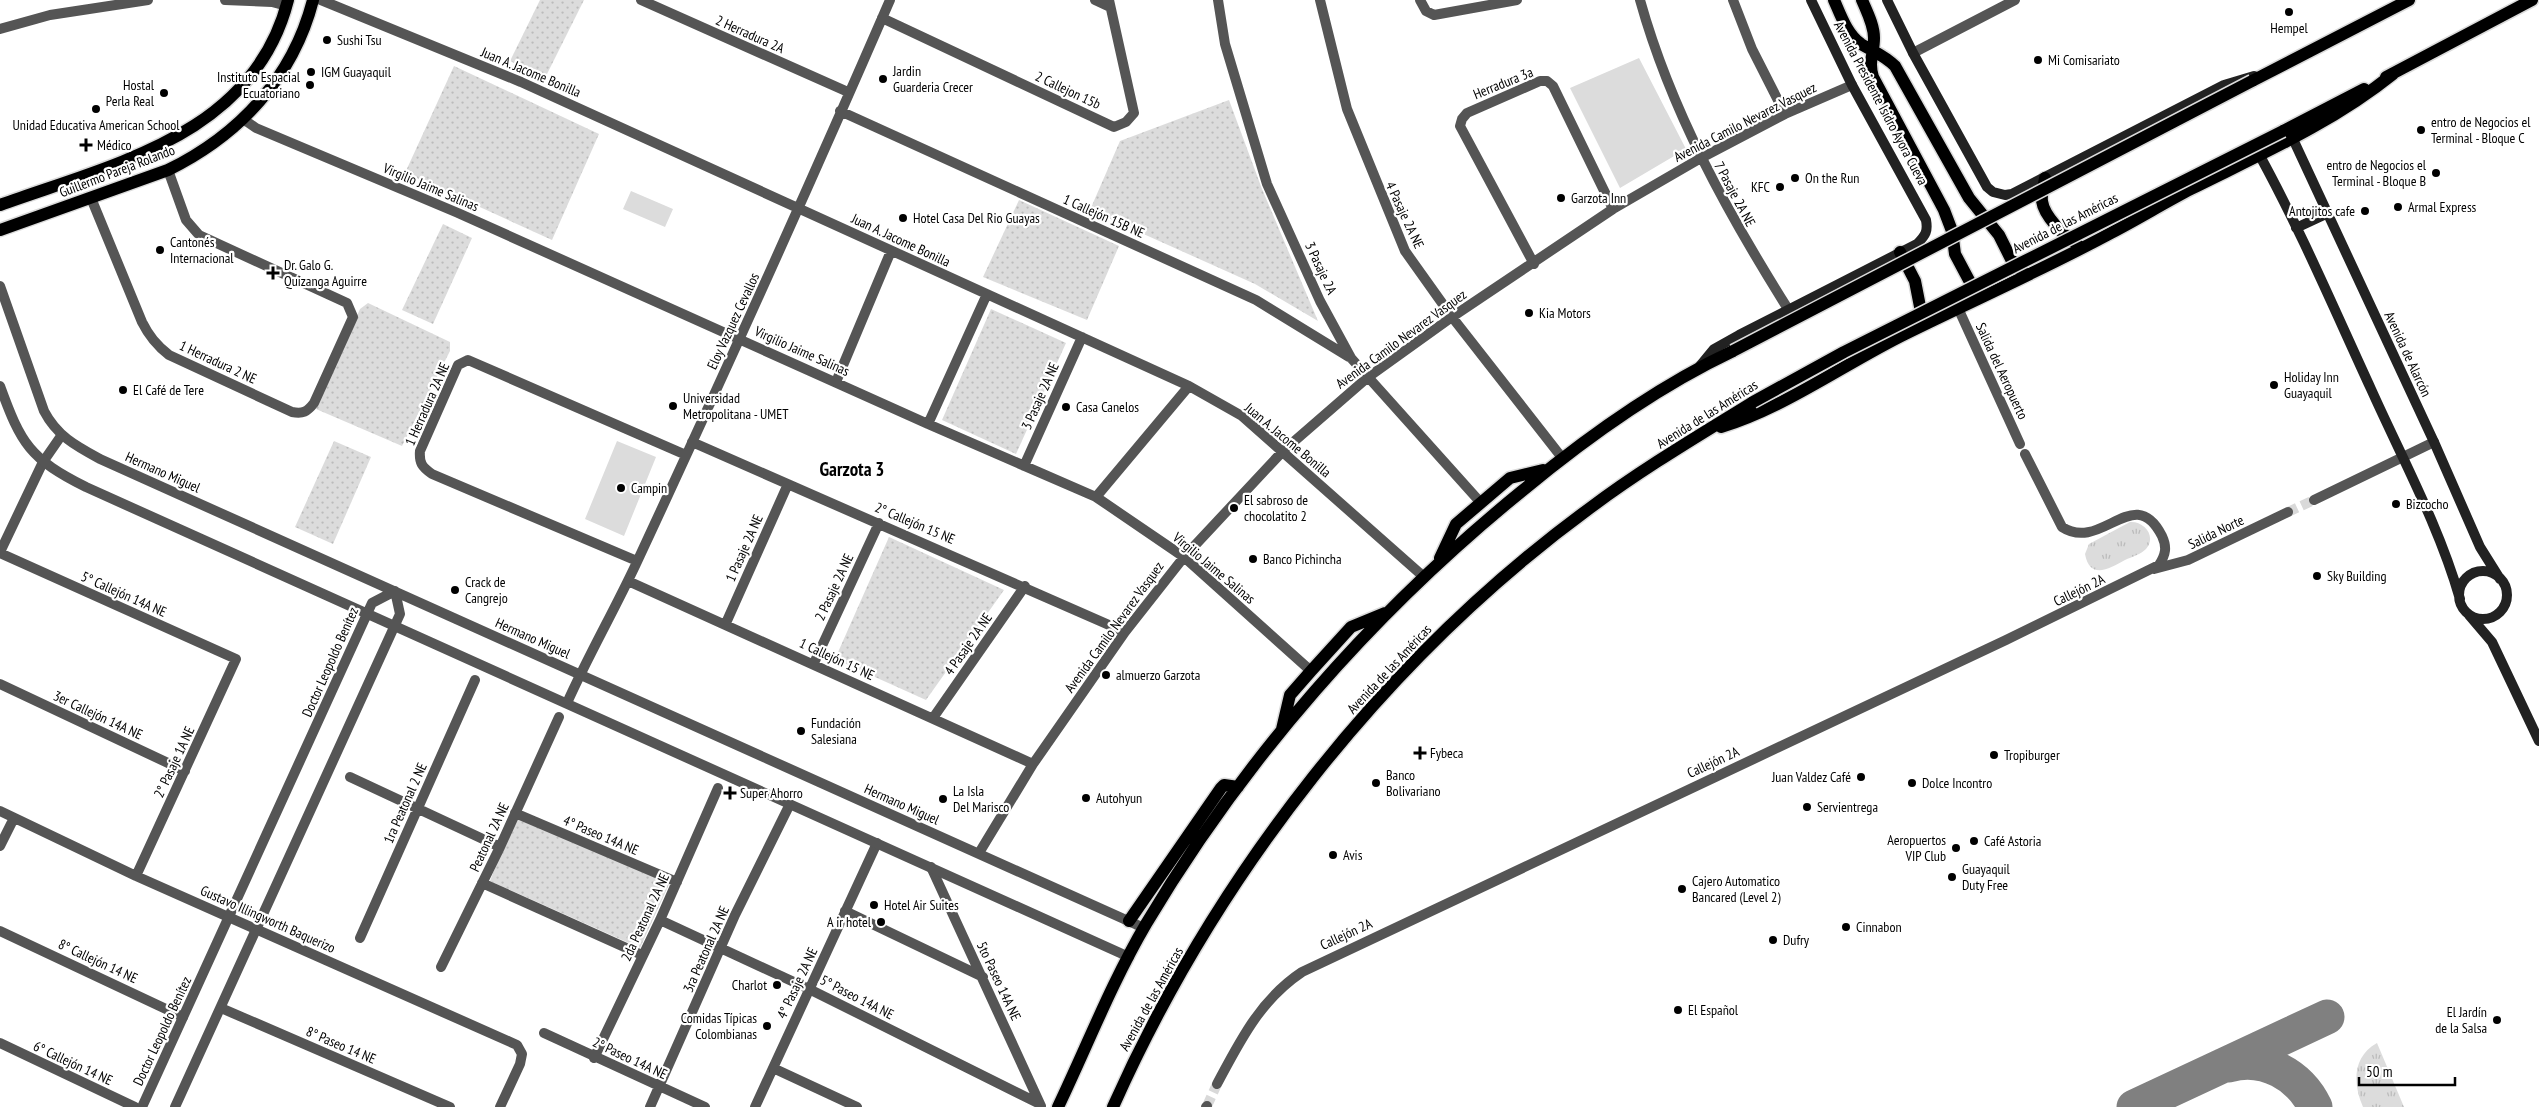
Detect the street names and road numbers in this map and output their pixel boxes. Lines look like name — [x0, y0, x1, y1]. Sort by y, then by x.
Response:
street label: 2 Herradura 2A — [713, 11, 787, 57]
street label: Avenida Presidente Isidro Ayora Cueva — [1830, 18, 1932, 188]
street label: Juan A. Jacome Bonilla — [477, 42, 584, 101]
street label: Herradura 3a — [1470, 63, 1536, 103]
street label: 2 Callejon 15b — [1032, 67, 1104, 113]
street label: Avenida Camilo Nevarez Vasquez — [1671, 78, 1819, 166]
street label: Guillermo Pareja Rolando — [57, 141, 177, 201]
street label: Virgilio Jaime Salinas — [380, 158, 482, 215]
street label: 7 Pasaje 2A NE — [1710, 158, 1760, 230]
street label: 4 Pasaje 2A NE — [1382, 179, 1428, 251]
street label: Avenida de las Américas — [2009, 189, 2121, 257]
street label: 1 Callejón 15B NE — [1060, 190, 1148, 242]
street label: Juan A. Jacome Bonilla — [848, 209, 953, 271]
street label: 3 Pasaje 2A — [1301, 239, 1341, 297]
street label: Eloy Vazquez Cevallos — [703, 270, 763, 372]
street label: Avenida Camilo Nevarez Vasquez — [1332, 285, 1470, 393]
street label: Avenida de Alarcón — [2380, 309, 2436, 399]
street label: Salida del Aeropuerto — [1972, 320, 2032, 422]
street label: Virgilio Jaime Salinas — [751, 322, 852, 380]
street label: 1 Herradura 2 NE — [176, 336, 260, 388]
street label: 1 Herradura 2A NE — [401, 360, 453, 448]
street label: 3 Pasaje 2A NE — [1017, 360, 1063, 432]
street label: Avenida de las Américas — [1653, 376, 1761, 452]
street label: Juan A. Jacome Bonilla — [1241, 398, 1335, 481]
street label: Hermano Miguel — [123, 447, 204, 497]
street label: 2° Callejón 15 NE — [872, 498, 958, 548]
street label: Salida Norte — [2185, 511, 2247, 553]
street label: 1 Pasaje 2A NE — [721, 512, 767, 584]
street label: Virgilio Jaime Salinas — [1168, 528, 1259, 608]
street label: 2 Pasaje 2A NE — [811, 551, 857, 623]
street label: Avenida Camilo Nevarez Vasquez — [1060, 558, 1168, 696]
street label: 5° Callejón 14A NE — [78, 567, 170, 621]
street label: Callejón 2A — [2050, 570, 2108, 610]
street label: Doctor Leopoldo Benítez — [298, 604, 362, 720]
street label: 4 Pasaje 2A NE — [940, 609, 996, 679]
street label: Hermano Miguel — [493, 613, 574, 663]
street label: Avenida de las Américas — [1343, 620, 1435, 718]
street label: 1 Callejón 15 NE — [797, 634, 877, 684]
street label: 3er Callejón 14A NE — [50, 686, 146, 744]
street label: 2° Pasaje 1A NE — [150, 723, 198, 801]
street label: Callejón 2A — [1684, 742, 1742, 782]
street label: 1ra Peatonal 2 NE — [379, 760, 431, 846]
street label: Hermano Miguel — [862, 779, 943, 829]
street label: Peatonal 2A NE — [465, 800, 513, 874]
street label: 4° Paseo 14A NE — [561, 811, 641, 859]
street label: 2da Peatonal 2A NE — [617, 870, 673, 964]
street label: Gustavo Illingworth Baquerizo — [198, 881, 338, 957]
street label: 3ra Peatonal 2A NE — [679, 903, 733, 995]
street label: Callejón 2A — [1317, 914, 1375, 954]
street label: 8° Callejón 14 NE — [55, 935, 141, 987]
street label: 5to Paseo 14A NE — [973, 939, 1025, 1023]
street label: 4° Pasaje 2A NE — [773, 944, 821, 1022]
street label: Avenida de las Américas — [1115, 944, 1187, 1054]
street label: 5° Paseo 14A NE — [817, 971, 897, 1023]
street label: Doctor Leopoldo Benítez — [129, 974, 195, 1088]
street label: 8° Paseo 14 NE — [303, 1022, 379, 1068]
street label: 2° Paseo 14A NE — [590, 1033, 670, 1083]
street label: 6° Callejón 14 NE — [30, 1037, 116, 1089]

